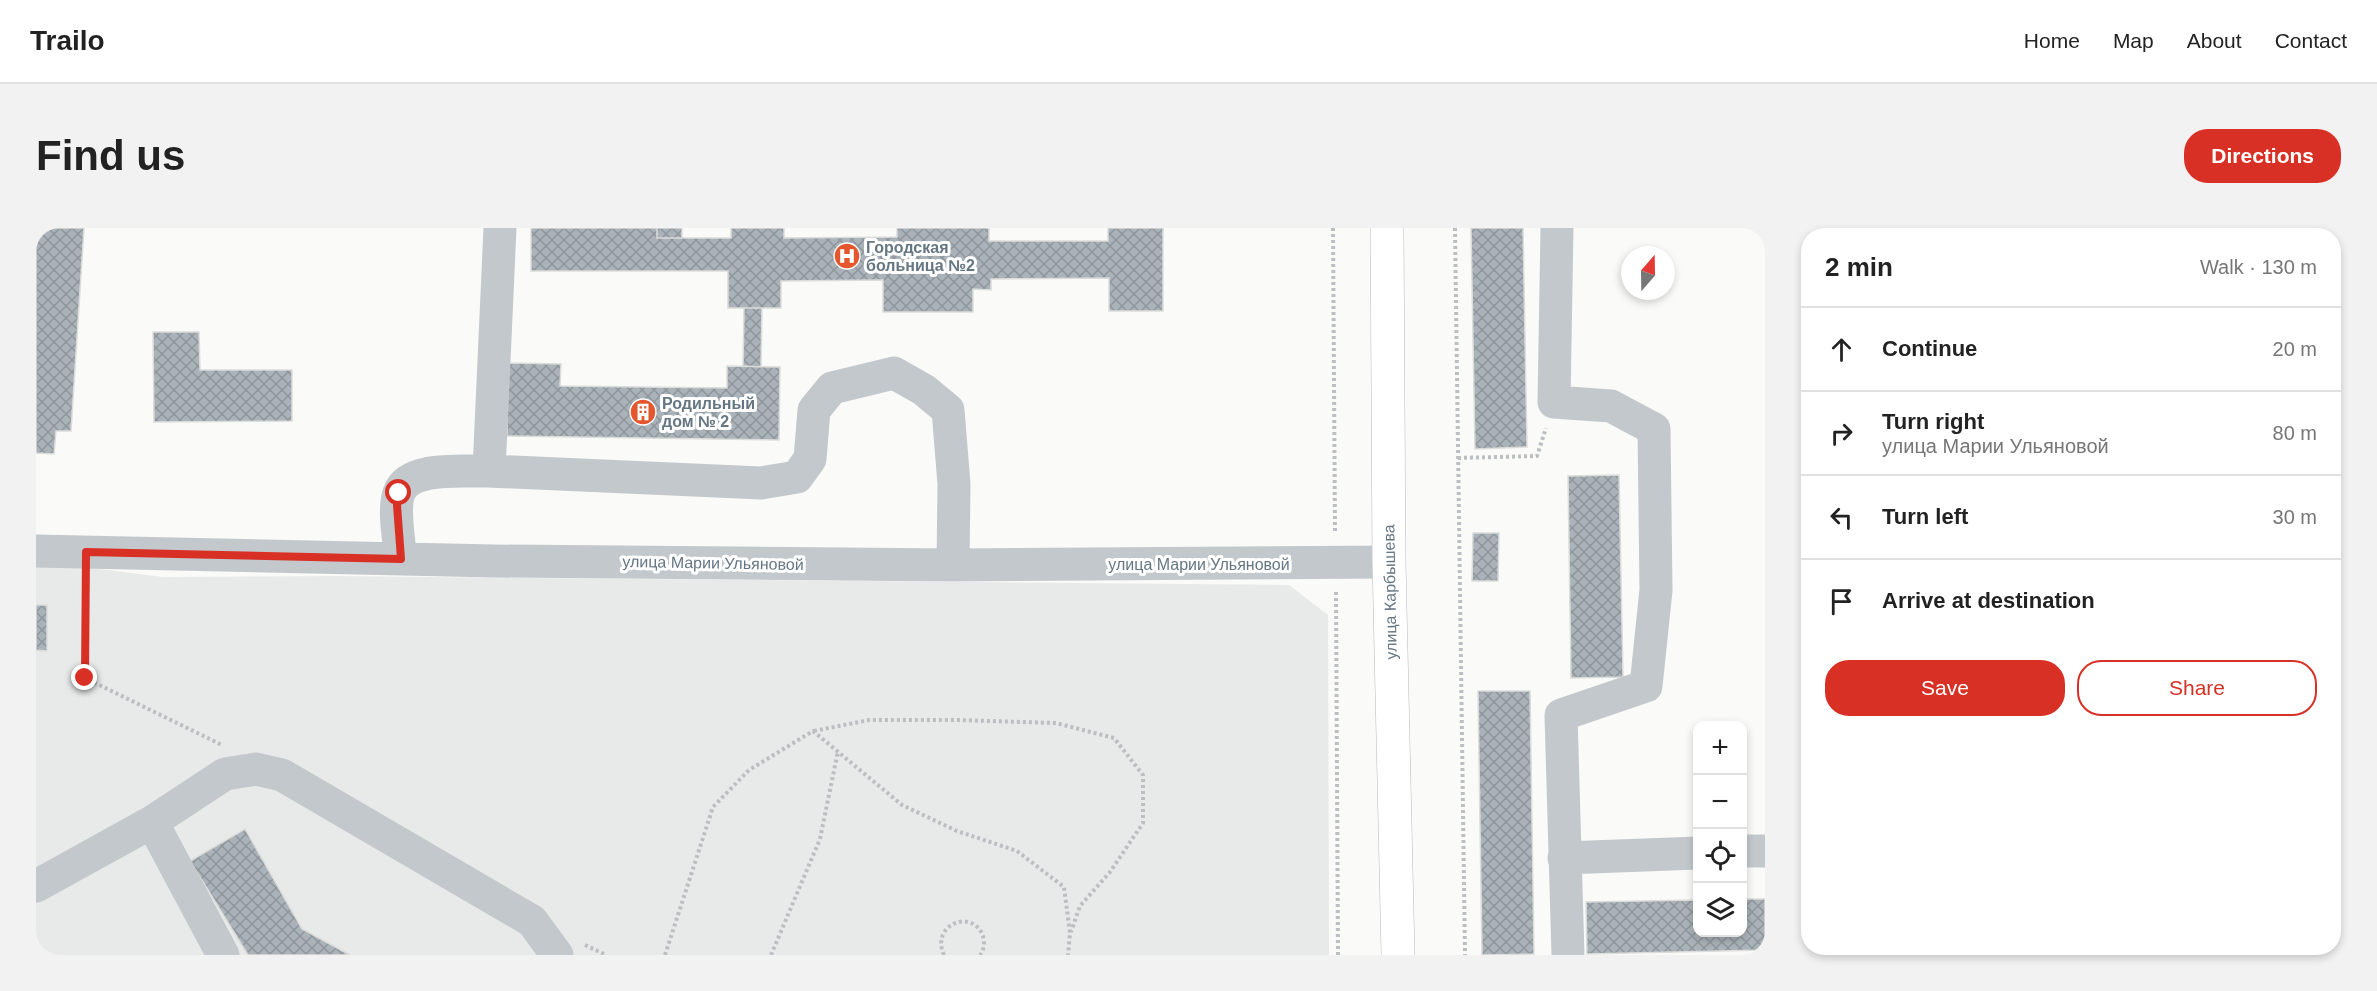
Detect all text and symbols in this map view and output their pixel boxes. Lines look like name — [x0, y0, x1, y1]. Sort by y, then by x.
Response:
text: Trailo — [30, 25, 105, 56]
text: Home — [2024, 29, 2080, 52]
text: Map — [2113, 29, 2154, 52]
text: About — [2187, 29, 2242, 52]
text: Contact — [2275, 29, 2347, 52]
button: Directions — [2184, 129, 2341, 183]
text: Find us — [36, 132, 185, 179]
place label: Городская больница №2 — [866, 239, 975, 274]
hospital icon: Городская больница №2 — [832, 241, 862, 271]
north arrow — [1621, 246, 1675, 300]
text: 2 min — [1825, 252, 1893, 282]
text: Walk · 130 m — [2200, 256, 2317, 278]
icon: ahead — [1825, 333, 1858, 366]
text: Continue — [1882, 336, 1977, 361]
text: 20 m — [2273, 338, 2317, 360]
place label: Родильный дом № 2 — [662, 395, 755, 430]
building icon: Родильный дом № 2 — [628, 397, 658, 427]
text: Turn right — [1882, 409, 1984, 434]
icon: right — [1825, 417, 1858, 450]
text: 80 m — [2273, 422, 2317, 444]
text: улица Марии Ульяновой — [1882, 435, 2109, 457]
route start — [385, 479, 411, 505]
icon: left — [1825, 501, 1858, 534]
text: Turn left — [1882, 504, 1968, 529]
text: 30 m — [2273, 506, 2317, 528]
street label: улица Карбышева — [1380, 524, 1400, 660]
street label: улица Марии Ульяновой — [622, 553, 804, 573]
street label: улица Марии Ульяновой — [1108, 556, 1290, 573]
icon: arrive — [1825, 585, 1858, 618]
text: Arrive at destination — [1882, 588, 2095, 613]
button: Save — [1825, 660, 2065, 716]
button: Share — [2077, 660, 2317, 716]
route end — [71, 664, 97, 690]
map controls — [1693, 721, 1747, 937]
button: + — [1693, 721, 1747, 775]
button: − — [1693, 775, 1747, 829]
button: locate — [1693, 829, 1747, 883]
button: layers — [1693, 883, 1747, 937]

